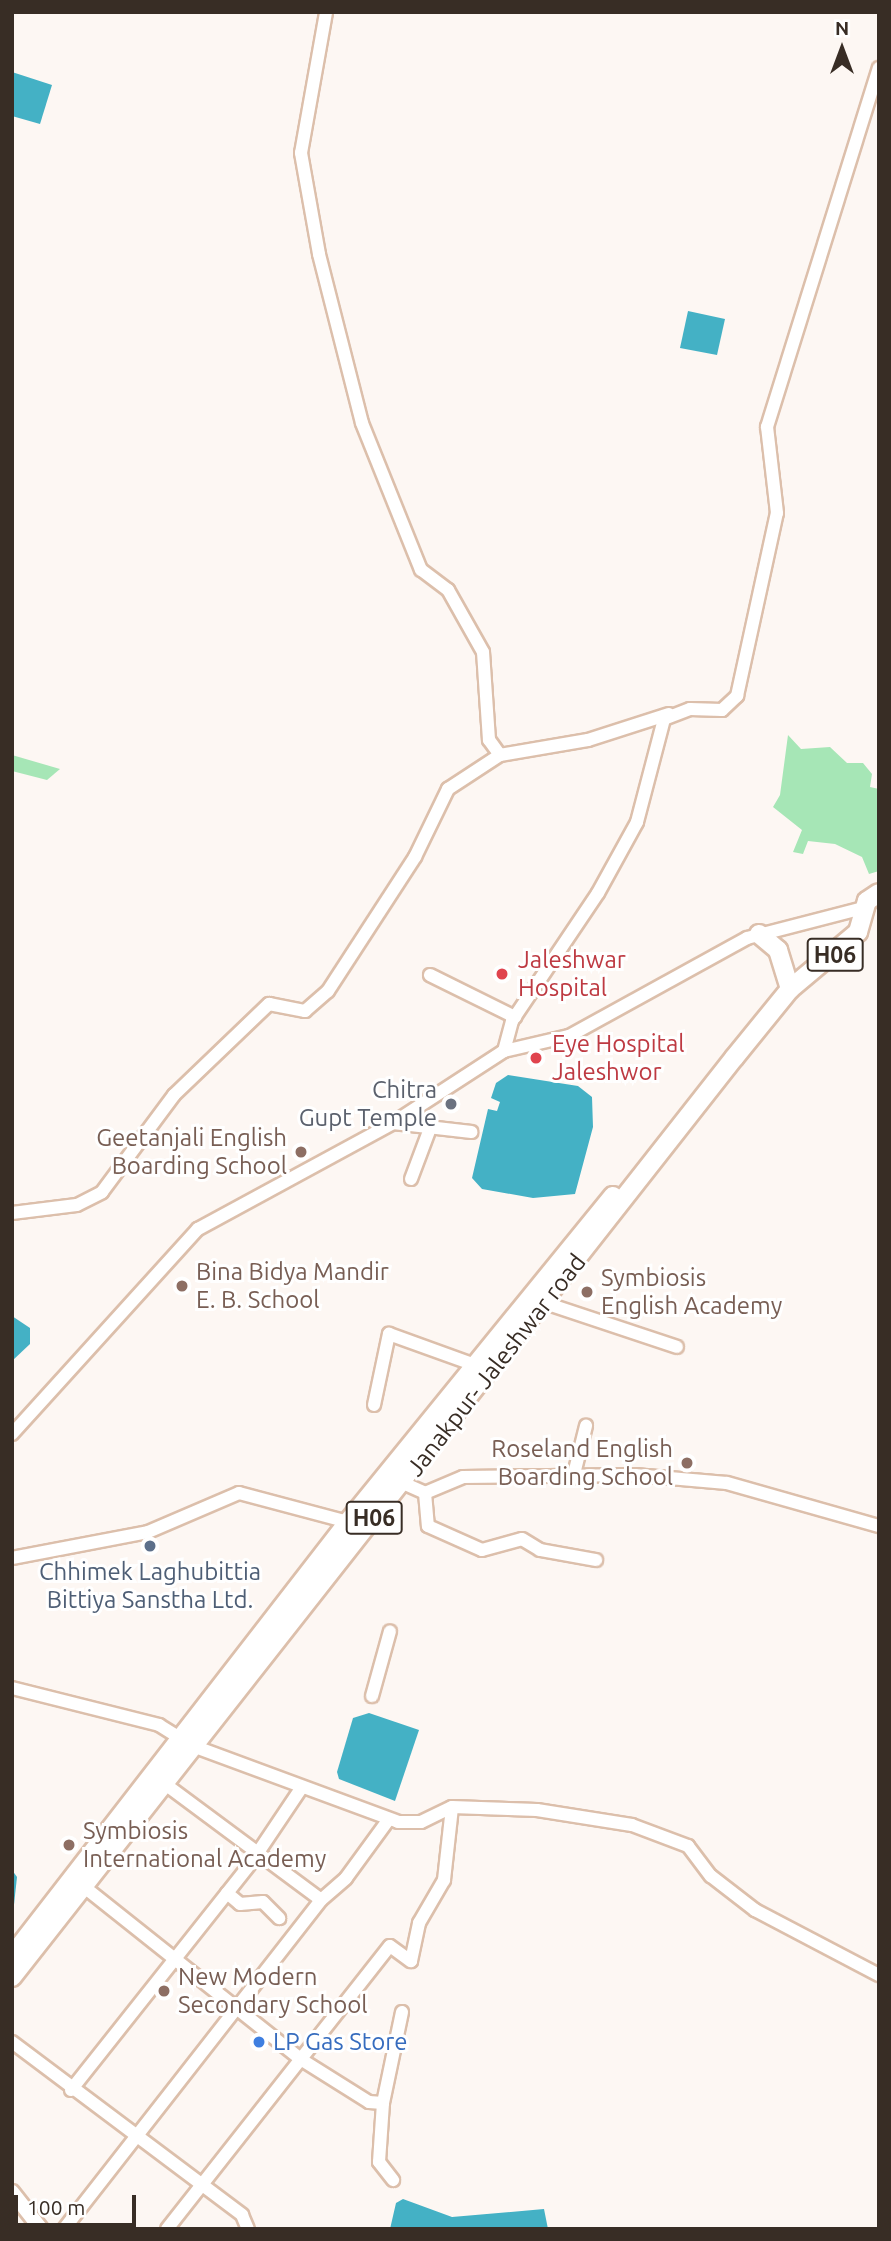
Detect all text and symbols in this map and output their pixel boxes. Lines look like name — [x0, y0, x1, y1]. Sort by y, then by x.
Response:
north arrow — [807, 14, 877, 84]
text: N — [835, 17, 849, 39]
road number: H06 — [805, 936, 865, 974]
place label: Jaleshwar Hospital — [518, 946, 626, 1002]
marker: Jaleshwar Hospital — [492, 964, 512, 984]
place label: Eye Hospital Jaleshwor — [552, 1030, 685, 1086]
marker: Eye Hospital Jaleshwor — [526, 1048, 546, 1068]
place label: Chitra Gupt Temple — [299, 1076, 437, 1132]
marker: Chitra Gupt Temple — [443, 1096, 459, 1112]
place label: Geetanjali English Boarding School — [96, 1124, 287, 1180]
marker: Geetanjali English Boarding School — [293, 1144, 309, 1160]
street label: Janakpur- Jaleshwar road — [400, 1248, 592, 1482]
place label: Bina Bidya Mandir E. B. School — [196, 1258, 389, 1314]
place label: Symbiosis English Academy — [601, 1264, 782, 1320]
marker: Bina Bidya Mandir E. B. School — [174, 1278, 190, 1294]
marker: Symbiosis English Academy — [579, 1284, 595, 1300]
place label: Roseland English Boarding School — [491, 1435, 673, 1491]
marker: Roseland English Boarding School — [679, 1455, 695, 1471]
road number: H06 — [344, 1498, 404, 1538]
marker: Chhimek Laghubittia Bittiya Sanstha Ltd. — [142, 1538, 158, 1554]
place label: Chhimek Laghubittia Bittiya Sanstha Ltd. — [39, 1558, 261, 1614]
place label: Symbiosis International Academy — [83, 1817, 326, 1873]
marker: Symbiosis International Academy — [61, 1837, 77, 1853]
place label: New Modern Secondary School — [178, 1963, 368, 2019]
marker: New Modern Secondary School — [156, 1983, 172, 1999]
place label: LP Gas Store — [273, 2028, 408, 2056]
marker: LP Gas Store — [251, 2034, 267, 2050]
scale bar — [18, 2182, 140, 2226]
text: 100 m — [27, 2195, 85, 2219]

